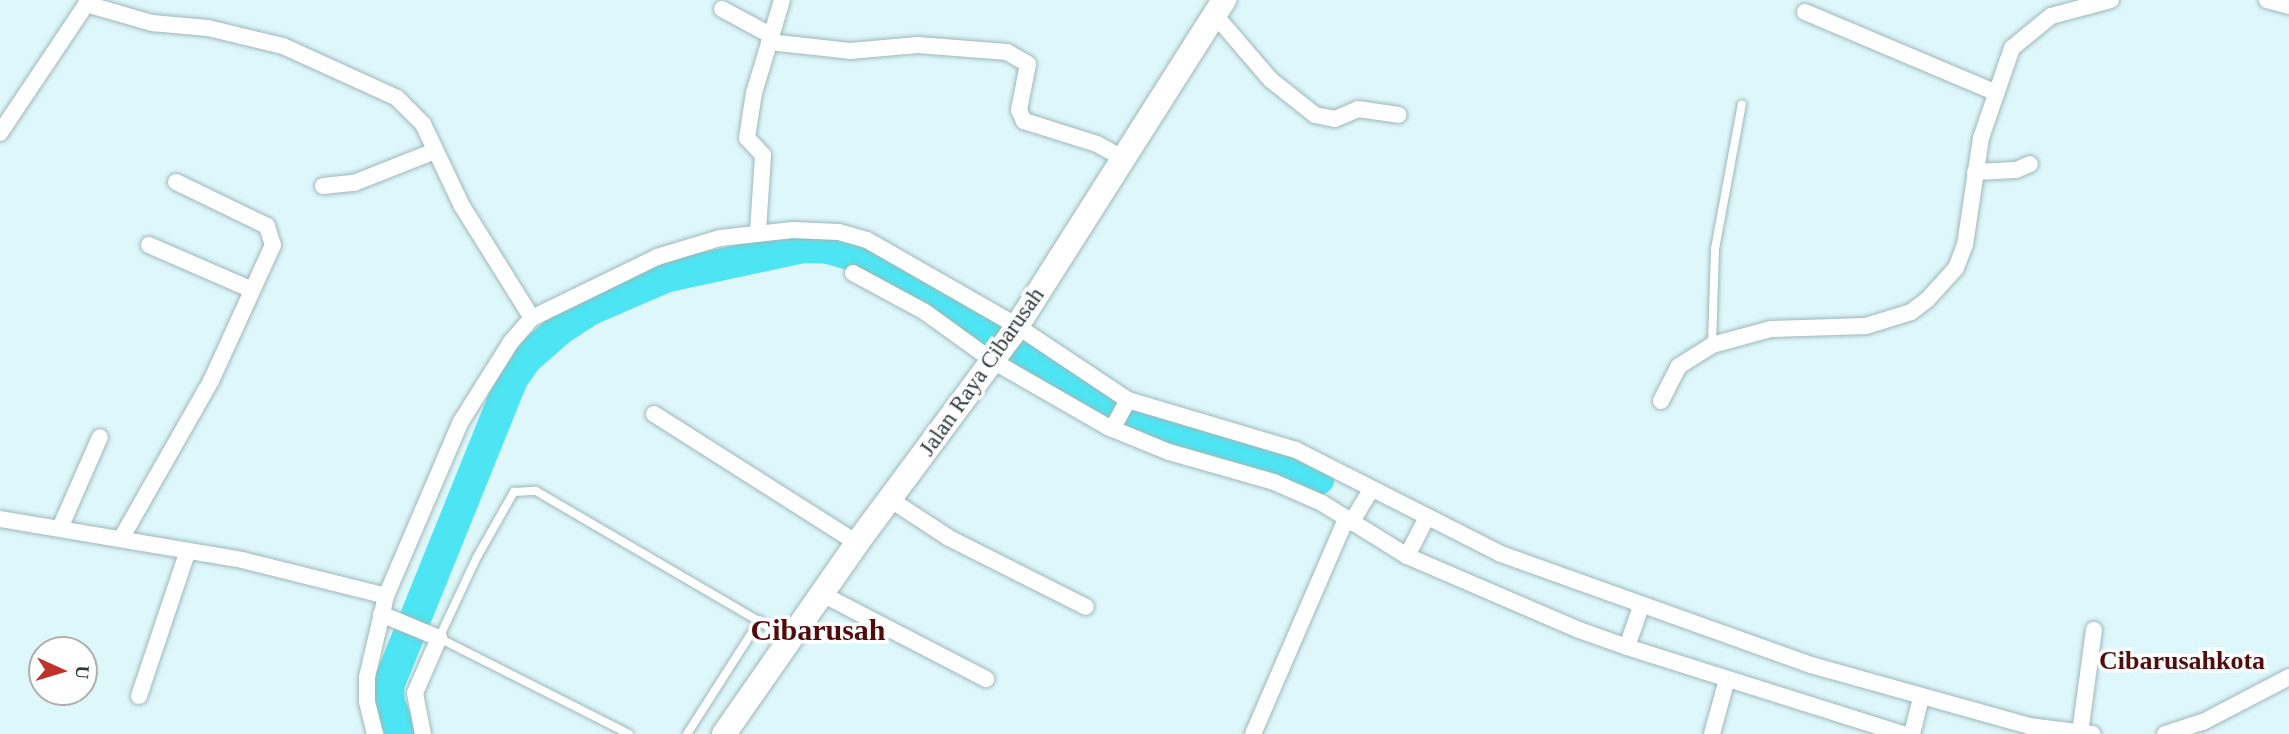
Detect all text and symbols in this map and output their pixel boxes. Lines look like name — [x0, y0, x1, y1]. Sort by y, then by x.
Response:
street label: Jalan Raya Cibarusah — [914, 282, 1050, 462]
district label: Cibarusah — [750, 612, 886, 648]
north arrow — [28, 636, 98, 706]
district label: Cibarusahkota — [2099, 645, 2265, 677]
text: U — [71, 665, 93, 680]

